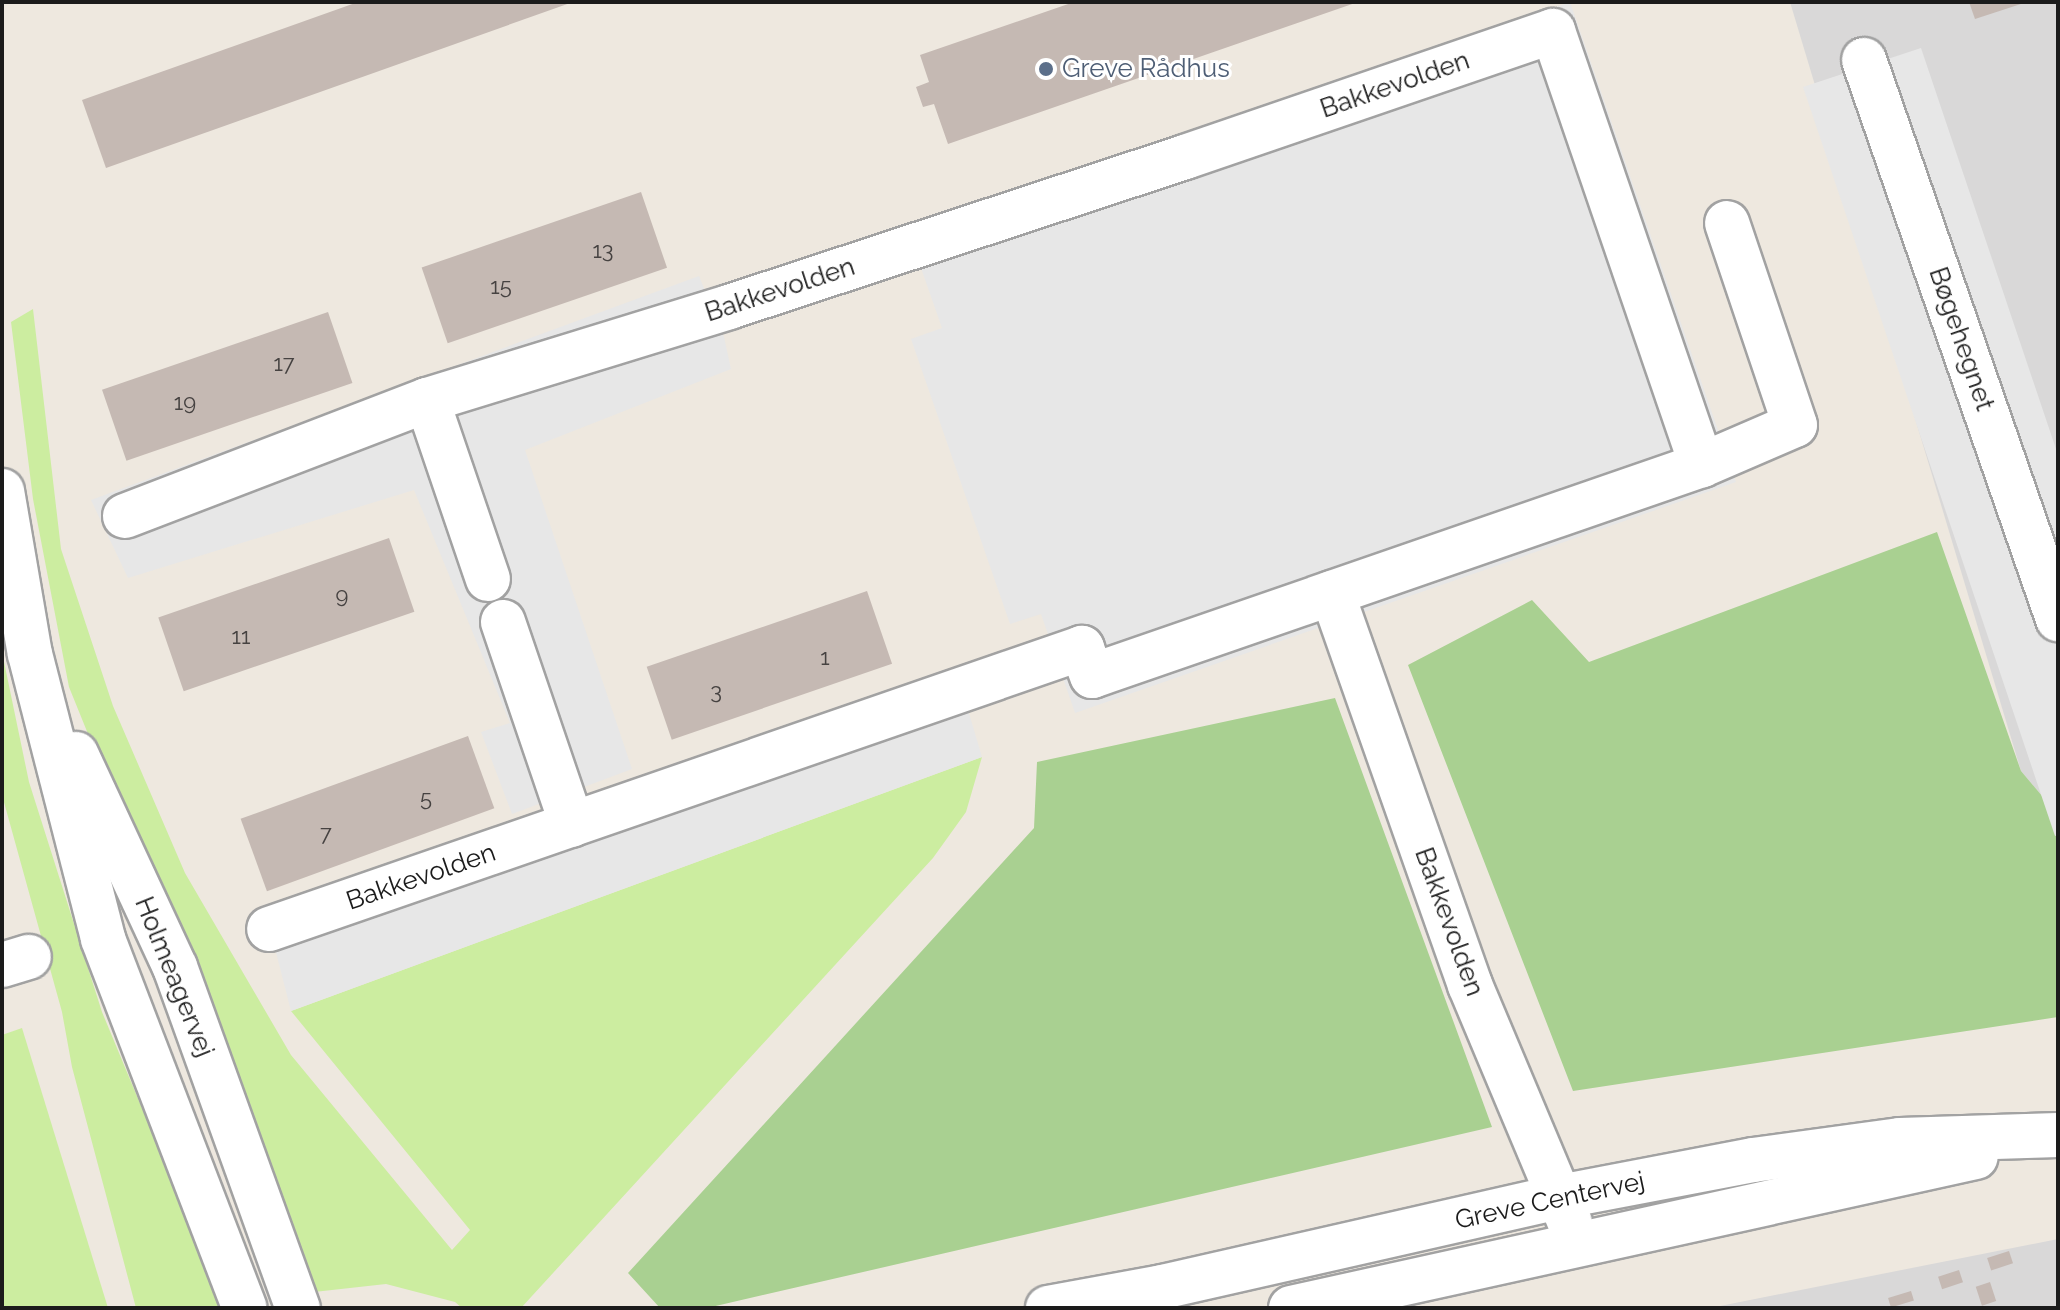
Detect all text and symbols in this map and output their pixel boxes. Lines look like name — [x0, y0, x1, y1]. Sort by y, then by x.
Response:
street label: Bakkevolden — [1316, 45, 1474, 125]
place label: Greve Rådhus — [1062, 53, 1230, 85]
marker: Greve Rådhus — [1037, 60, 1055, 78]
house number: 13 — [592, 238, 614, 264]
street label: Bakkevolden — [701, 251, 859, 329]
street label: Bøgehegnet — [1922, 263, 2000, 415]
house number: 15 — [490, 274, 512, 300]
house number: 17 — [273, 351, 295, 377]
house number: 19 — [174, 390, 196, 416]
house number: 9 — [336, 583, 348, 609]
house number: 11 — [232, 624, 250, 650]
house number: 1 — [820, 645, 830, 671]
house number: 3 — [710, 679, 722, 705]
house number: 5 — [420, 786, 432, 812]
house number: 7 — [320, 821, 332, 847]
street label: Bakkevolden — [342, 837, 500, 917]
street label: Bakkevolden — [1408, 843, 1490, 1001]
street label: Holmeagervej — [128, 892, 220, 1062]
street label: Greve Centervej — [1452, 1166, 1648, 1236]

